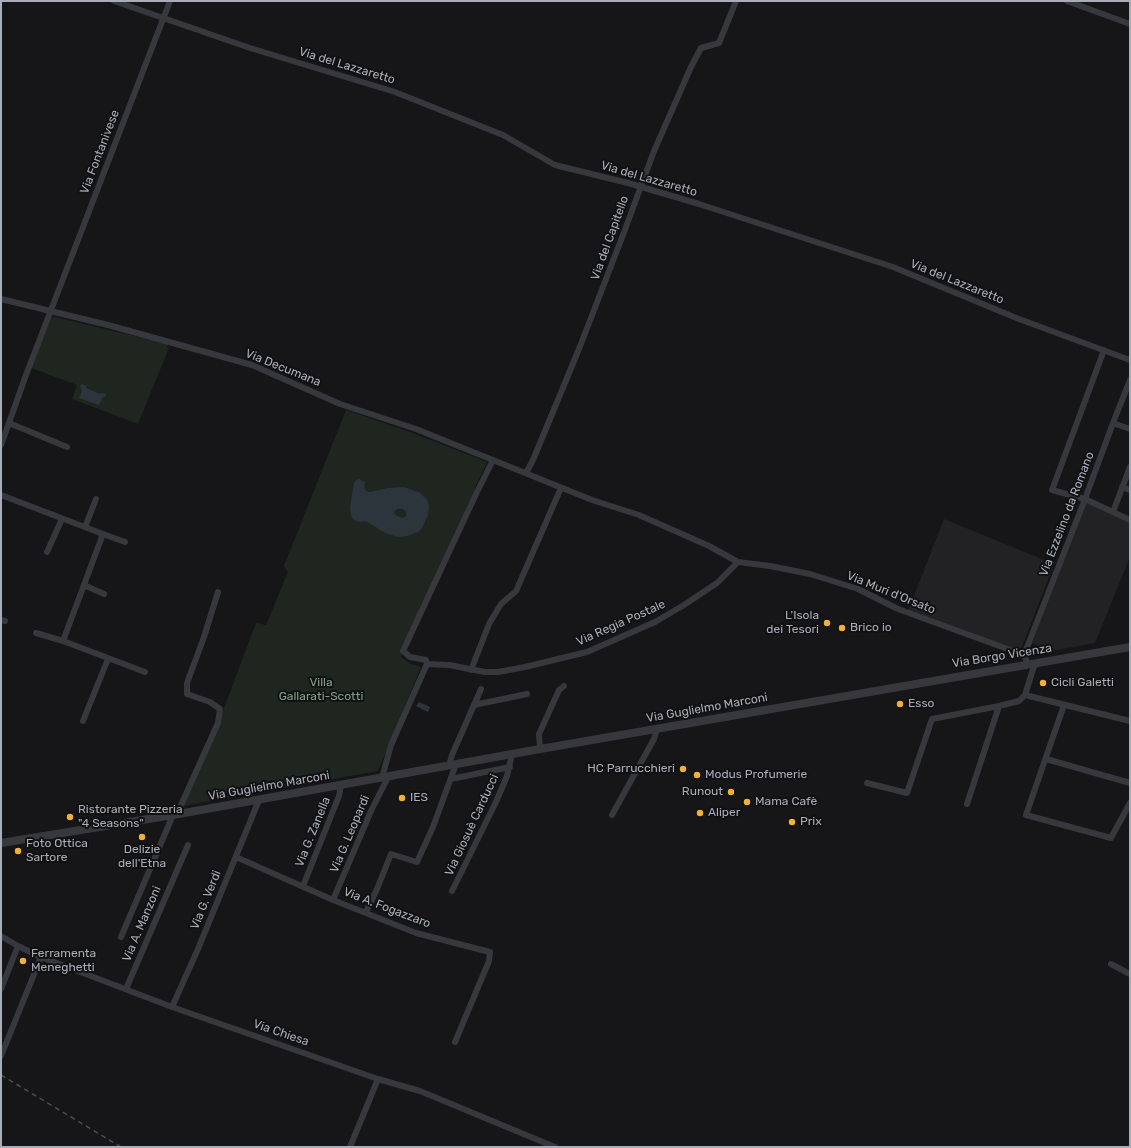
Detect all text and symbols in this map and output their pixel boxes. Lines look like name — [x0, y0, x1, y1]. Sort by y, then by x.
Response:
street label: Via del Lazzaretto — [297, 45, 397, 87]
street label: Via Fontanivese — [77, 108, 123, 196]
street label: Via del Lazzaretto — [599, 158, 699, 200]
street label: Via del Capitello — [588, 194, 632, 282]
street label: Via del Lazzaretto — [908, 257, 1006, 307]
street label: Via Decumana — [243, 346, 323, 390]
street label: Via Ezzelino da Romano — [1037, 450, 1097, 578]
street label: Via Muri d'Orsato — [845, 569, 937, 617]
street label: Via Regia Postale — [574, 597, 668, 649]
place label: L'Isola dei Tesori — [766, 609, 819, 637]
marker: L'Isola dei Tesori — [822, 618, 832, 628]
place label: Brico io — [850, 621, 892, 635]
marker: Brico io — [837, 623, 847, 633]
street label: Via Borgo Vicenza — [951, 641, 1053, 671]
park label: Villa Gallarati-Scotti — [279, 676, 363, 704]
place label: Cicli Galetti — [1051, 676, 1114, 690]
marker: Cicli Galetti — [1038, 678, 1048, 688]
street label: Via Guglielmo Marconi — [645, 690, 769, 726]
place label: Esso — [908, 697, 934, 711]
marker: Esso — [895, 699, 905, 709]
place label: HC Parrucchieri — [587, 762, 675, 776]
marker: HC Parrucchieri — [678, 764, 688, 774]
street label: Via Guglielmo Marconi — [207, 768, 331, 804]
place label: Modus Profumerie — [705, 768, 807, 782]
marker: Modus Profumerie — [692, 770, 702, 780]
street label: Via Giosuè Carducci — [442, 772, 502, 878]
place label: Runout — [682, 785, 723, 799]
marker: Runout — [726, 787, 736, 797]
place label: IES — [410, 791, 428, 805]
street label: Via G. Leopardi — [327, 793, 373, 875]
marker: IES — [397, 793, 407, 803]
street label: Via G. Zanella — [292, 795, 334, 869]
place label: Mama Cafè — [755, 795, 817, 809]
marker: Mama Cafè — [742, 797, 752, 807]
place label: Ristorante Pizzeria "4 Seasons" — [78, 803, 183, 831]
place label: Aliper — [708, 806, 740, 820]
marker: Aliper — [695, 808, 705, 818]
marker: Ristorante Pizzeria "4 Seasons" — [65, 812, 75, 822]
place label: Prix — [800, 815, 822, 829]
marker: Prix — [787, 817, 797, 827]
marker: Delizie dell'Etna — [137, 832, 147, 842]
place label: Foto Ottica Sartore — [26, 837, 88, 865]
place label: Delizie dell'Etna — [118, 843, 166, 871]
marker: Foto Ottica Sartore — [13, 846, 23, 856]
street label: Via G. Verdi — [188, 868, 224, 932]
street label: Via A. Manzoni — [120, 884, 164, 964]
street label: Via A. Fogazzaro — [341, 885, 433, 931]
place label: Ferramenta Meneghetti — [31, 947, 96, 975]
marker: Ferramenta Meneghetti — [18, 956, 28, 966]
street label: Via Chiesa — [251, 1017, 311, 1049]

